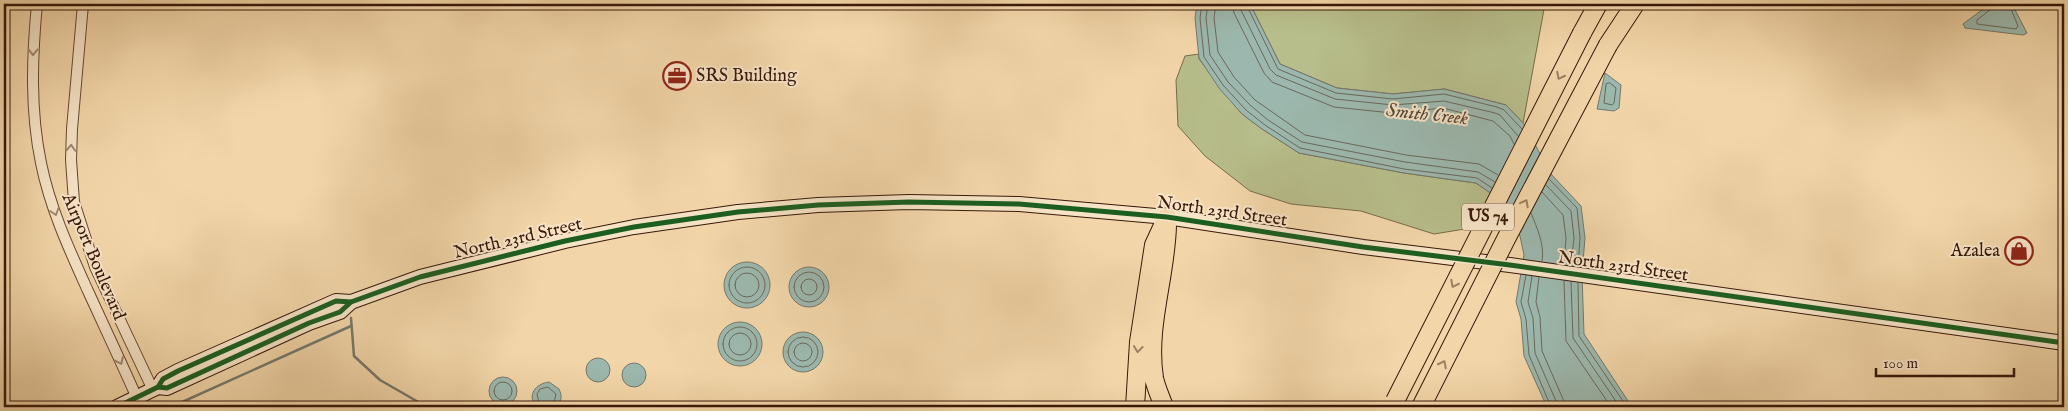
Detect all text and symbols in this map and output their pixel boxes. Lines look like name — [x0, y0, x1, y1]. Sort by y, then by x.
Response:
one-way arrow — [28, 49, 38, 57]
office icon: SRS Building — [662, 61, 692, 91]
place label: SRS Building — [696, 65, 797, 88]
one-way arrow — [1556, 71, 1566, 80]
water label: Smith Creek — [1385, 99, 1470, 131]
one-way arrow — [66, 143, 77, 151]
street label: Airport Boulevard — [56, 189, 130, 324]
street label: North 23rd Street — [1156, 191, 1288, 233]
one-way arrow — [1519, 199, 1529, 208]
road number: US 74 — [1462, 203, 1514, 230]
one-way arrow — [49, 208, 59, 216]
street label: North 23rd Street — [452, 213, 584, 265]
shop icon: Azalea — [2004, 236, 2034, 266]
place label: Azalea — [1950, 240, 2000, 263]
street label: North 23rd Street — [1557, 246, 1689, 288]
one-way arrow — [1450, 278, 1460, 287]
one-way arrow — [1133, 346, 1144, 354]
scale bar — [1876, 346, 2013, 378]
text: 100 m — [1883, 354, 1919, 373]
one-way arrow — [114, 356, 124, 365]
one-way arrow — [1437, 360, 1447, 369]

